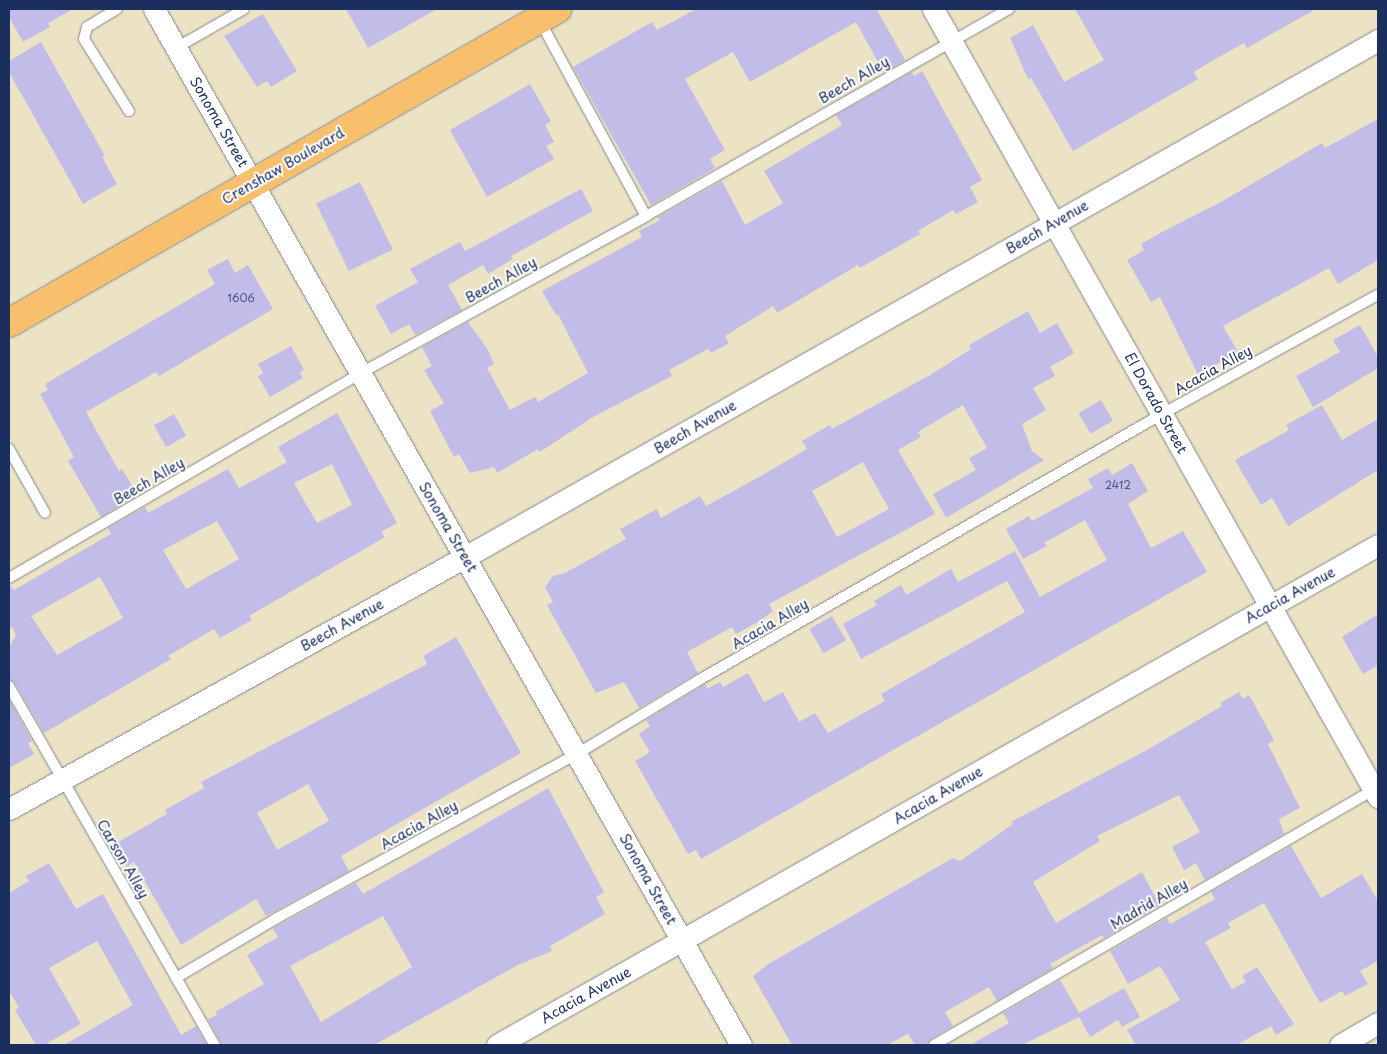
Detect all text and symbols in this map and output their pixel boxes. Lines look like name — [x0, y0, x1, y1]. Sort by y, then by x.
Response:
street label: Beech Alley — [816, 53, 892, 107]
street label: Sonoma Street — [186, 74, 252, 170]
street label: Crenshaw Boulevard — [219, 124, 347, 208]
street label: Beech Avenue — [1003, 197, 1091, 257]
street label: Beech Alley — [463, 254, 539, 306]
house number: 1606 — [227, 291, 255, 305]
street label: Acacia Alley — [1171, 342, 1255, 398]
street label: El Dorado Street — [1121, 350, 1191, 456]
street label: Beech Avenue — [651, 397, 739, 457]
street label: Beech Alley — [111, 454, 187, 508]
house number: 2412 — [1105, 478, 1131, 492]
street label: Sonoma Street — [415, 479, 481, 575]
street label: Acacia Avenue — [1243, 564, 1337, 626]
street label: Beech Avenue — [298, 595, 386, 655]
street label: Acacia Alley — [729, 595, 811, 653]
street label: Acacia Avenue — [891, 763, 985, 827]
street label: Acacia Alley — [377, 797, 461, 853]
street label: Carson Alley — [94, 817, 152, 901]
street label: Sonoma Street — [616, 831, 680, 927]
street label: Madrid Alley — [1107, 875, 1191, 933]
street label: Acacia Avenue — [539, 964, 633, 1026]

